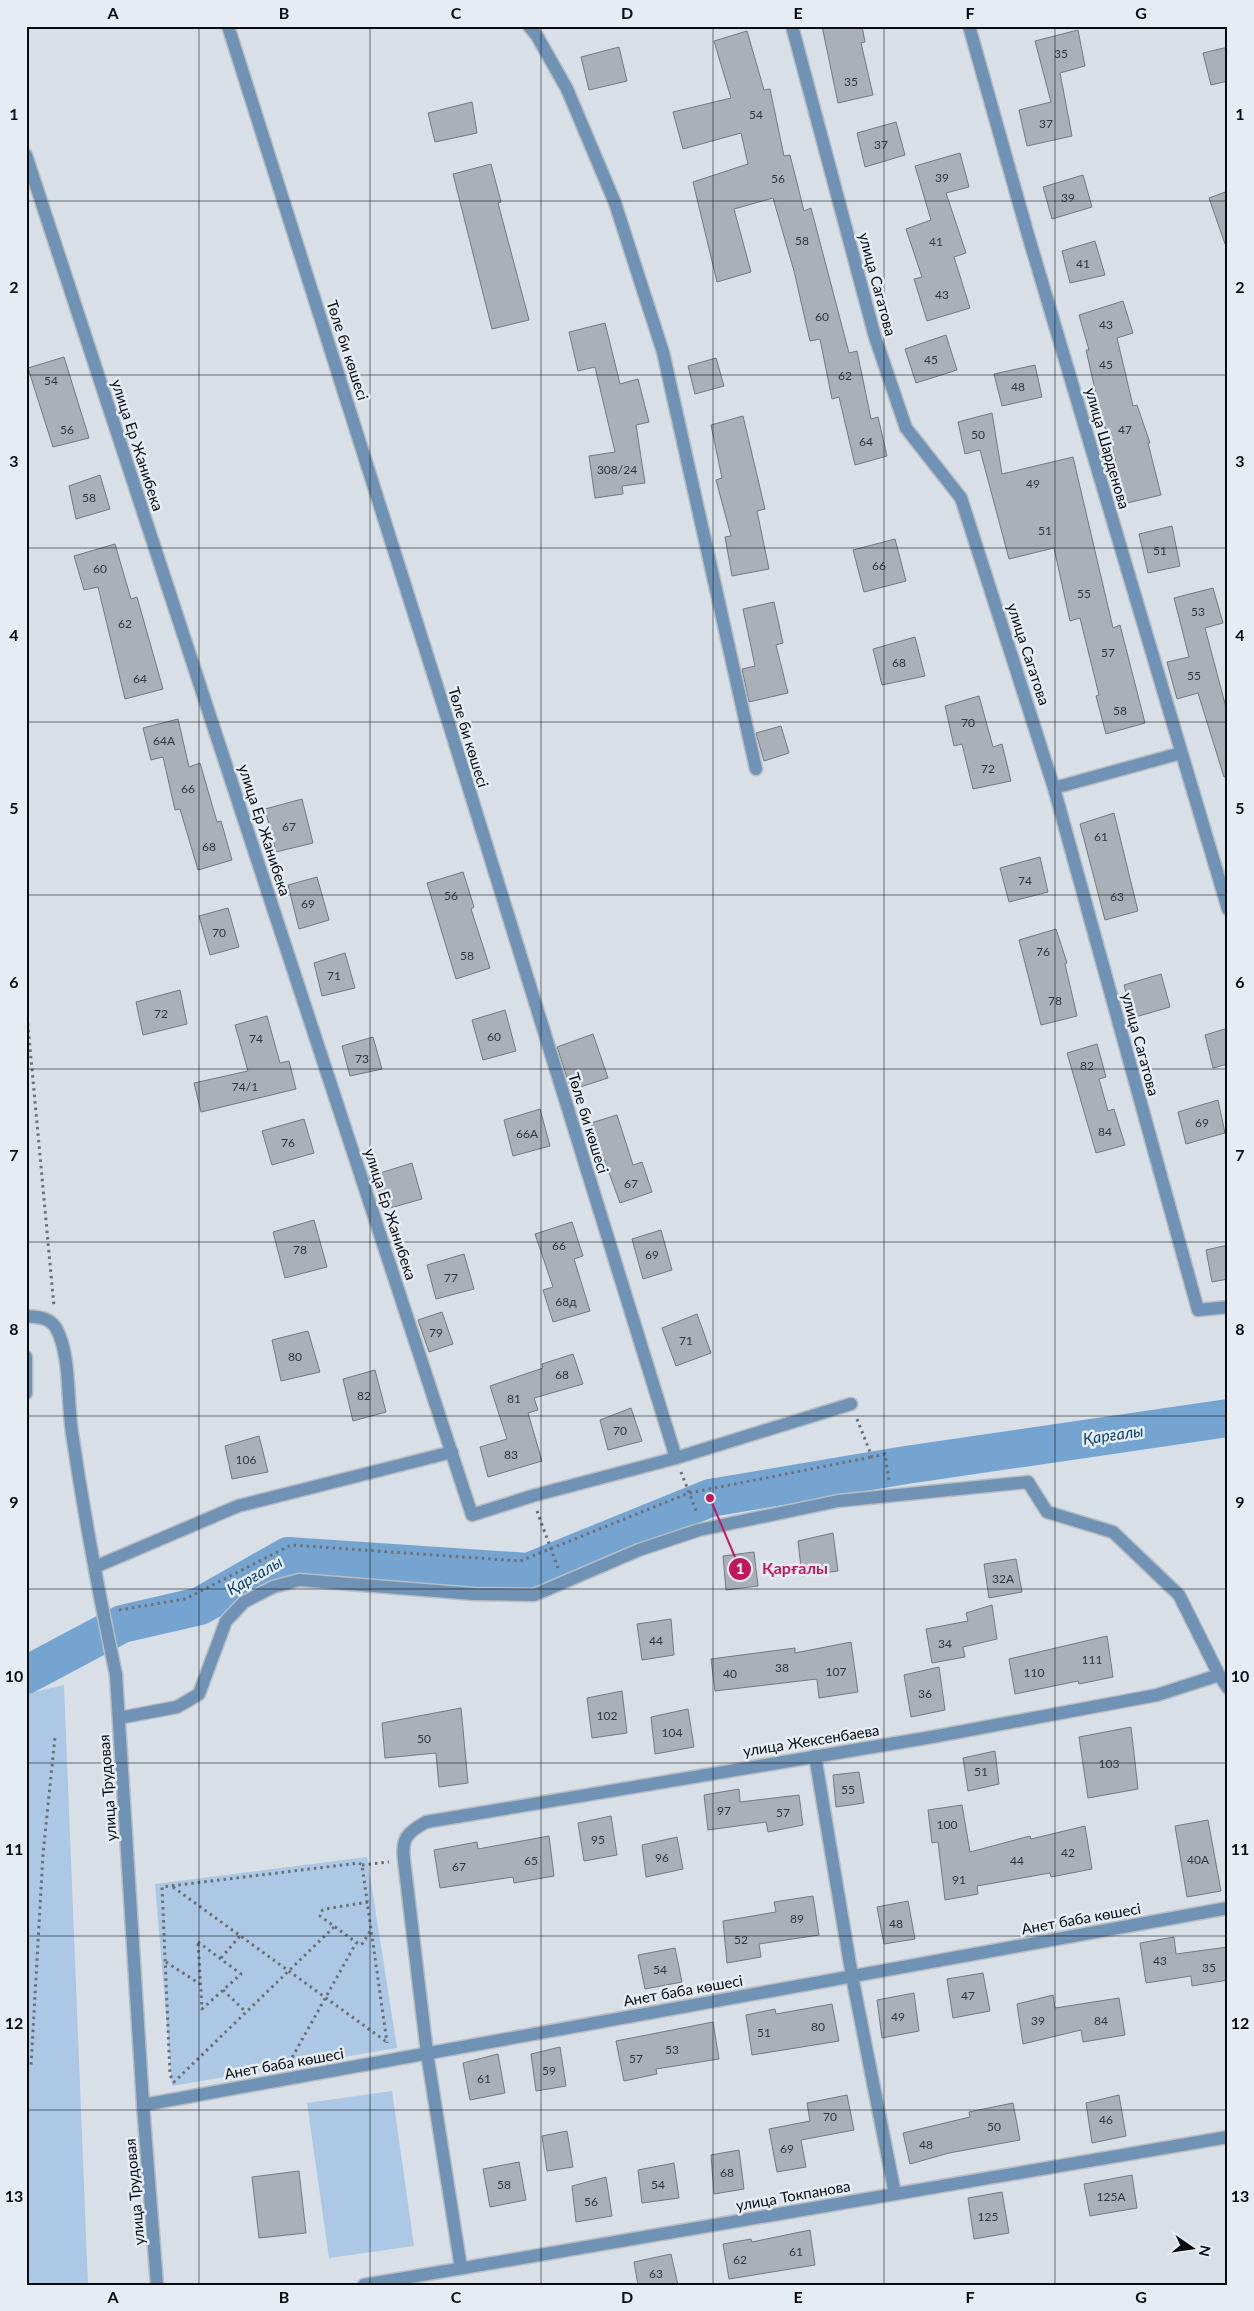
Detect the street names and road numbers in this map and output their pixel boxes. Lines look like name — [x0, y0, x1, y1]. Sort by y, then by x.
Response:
street label: улица Сагатова — [856, 230, 900, 338]
street label: Төле би көшесі — [323, 298, 373, 402]
street label: улица Ер Жанибека — [108, 377, 168, 513]
street label: улица Шарденова — [1082, 385, 1134, 511]
street label: улица Сагатова — [1004, 601, 1054, 707]
street label: Төле би көшесі — [445, 685, 493, 789]
street label: улица Ер Жанибека — [235, 762, 295, 898]
street label: улица Сагатова — [1119, 990, 1163, 1098]
street label: Төле би көшесі — [565, 1071, 613, 1175]
street label: улица Ер Жанибека — [361, 1146, 421, 1282]
street label: улица Жексенбаева — [742, 1720, 880, 1760]
street label: улица Трудовая — [94, 1734, 120, 1842]
street label: Анет баба көшесі — [1020, 1899, 1142, 1937]
street label: Анет баба көшесі — [622, 1971, 744, 2009]
street label: Анет баба көшесі — [223, 2044, 345, 2082]
street label: улица Трудовая — [120, 2138, 148, 2246]
street label: улица Токпанова — [734, 2176, 852, 2214]

